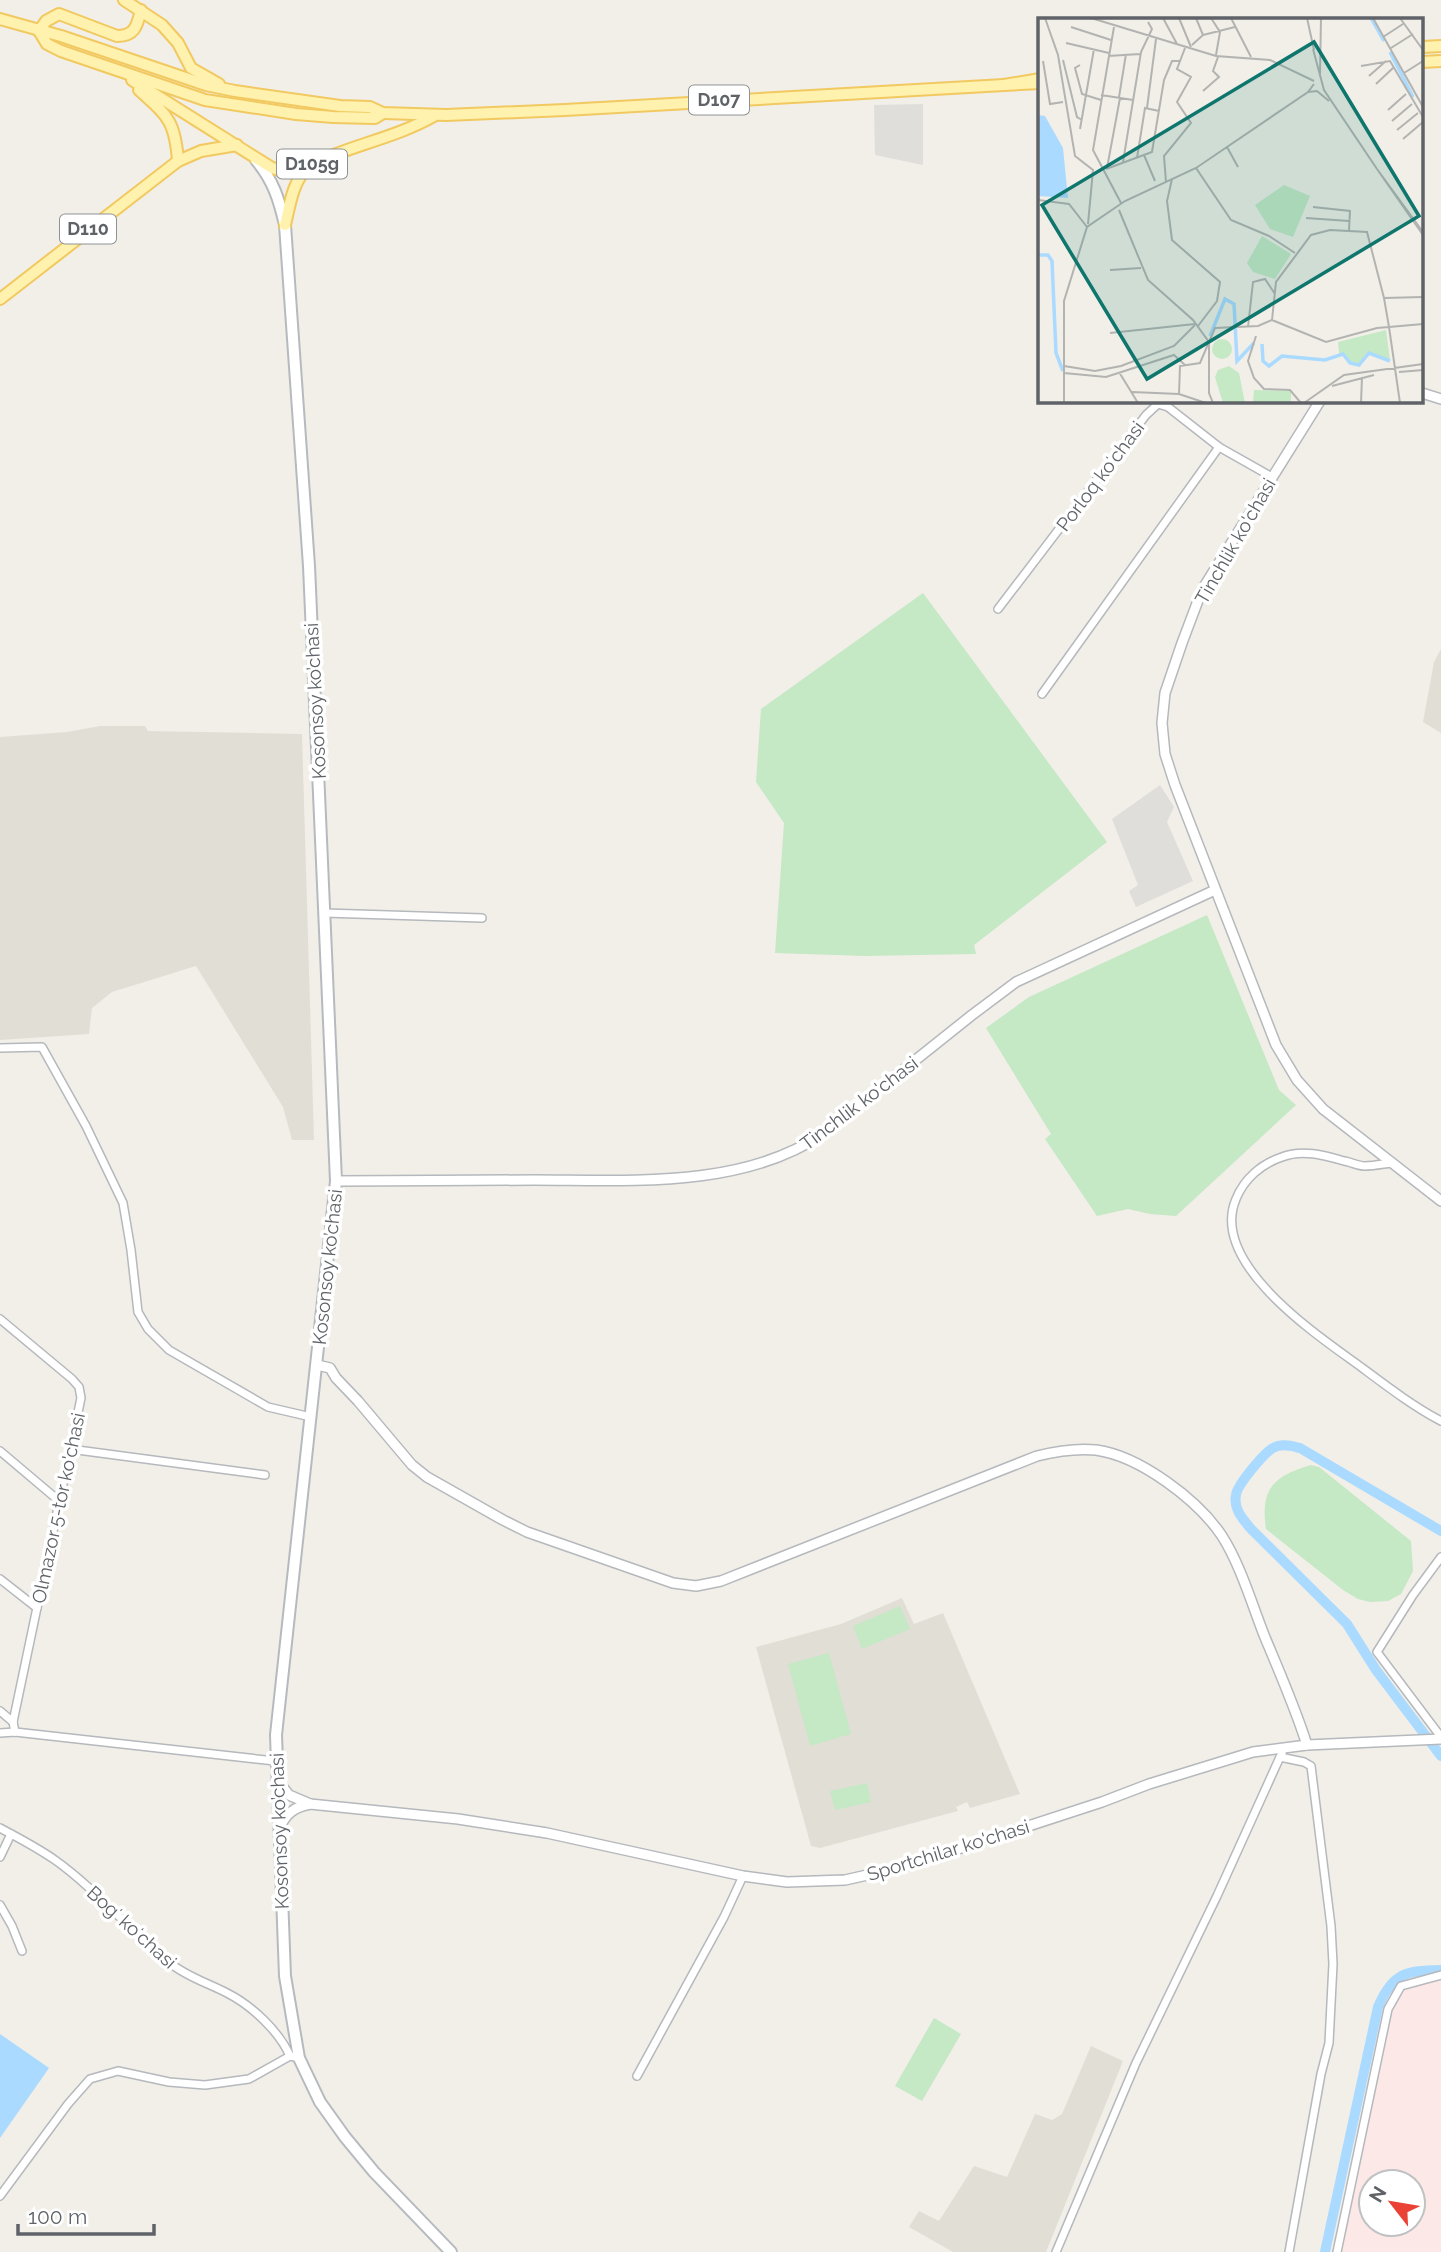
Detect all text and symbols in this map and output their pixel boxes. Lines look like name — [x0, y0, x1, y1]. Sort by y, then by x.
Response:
inset map — [1038, 18, 1424, 402]
road number: D107 — [689, 86, 749, 114]
road number: D105g — [277, 149, 347, 178]
road number: D110 — [60, 214, 116, 244]
street label: Porloq koʻchasi — [1052, 417, 1148, 535]
street label: Tinchlik ko'chasi — [1190, 474, 1280, 608]
street label: Kosonsoy ko’chasi — [300, 622, 330, 780]
street label: Tinchlik ko'chasi — [796, 1052, 922, 1154]
street label: Kosonsoy ko’chasi — [308, 1188, 346, 1346]
street label: Olmazor 5-tor ko'chasi — [27, 1411, 89, 1605]
street label: Kosonsoy ko’chasi — [265, 1752, 293, 1910]
street label: Sportchilar ko'chasi — [864, 1815, 1032, 1885]
street label: Bogʻ koʻchasi — [83, 1881, 181, 1973]
north arrow — [1357, 2168, 1427, 2238]
text: N — [1364, 2182, 1391, 2206]
scale bar — [18, 2192, 154, 2236]
text: 100 m — [28, 2204, 87, 2229]

